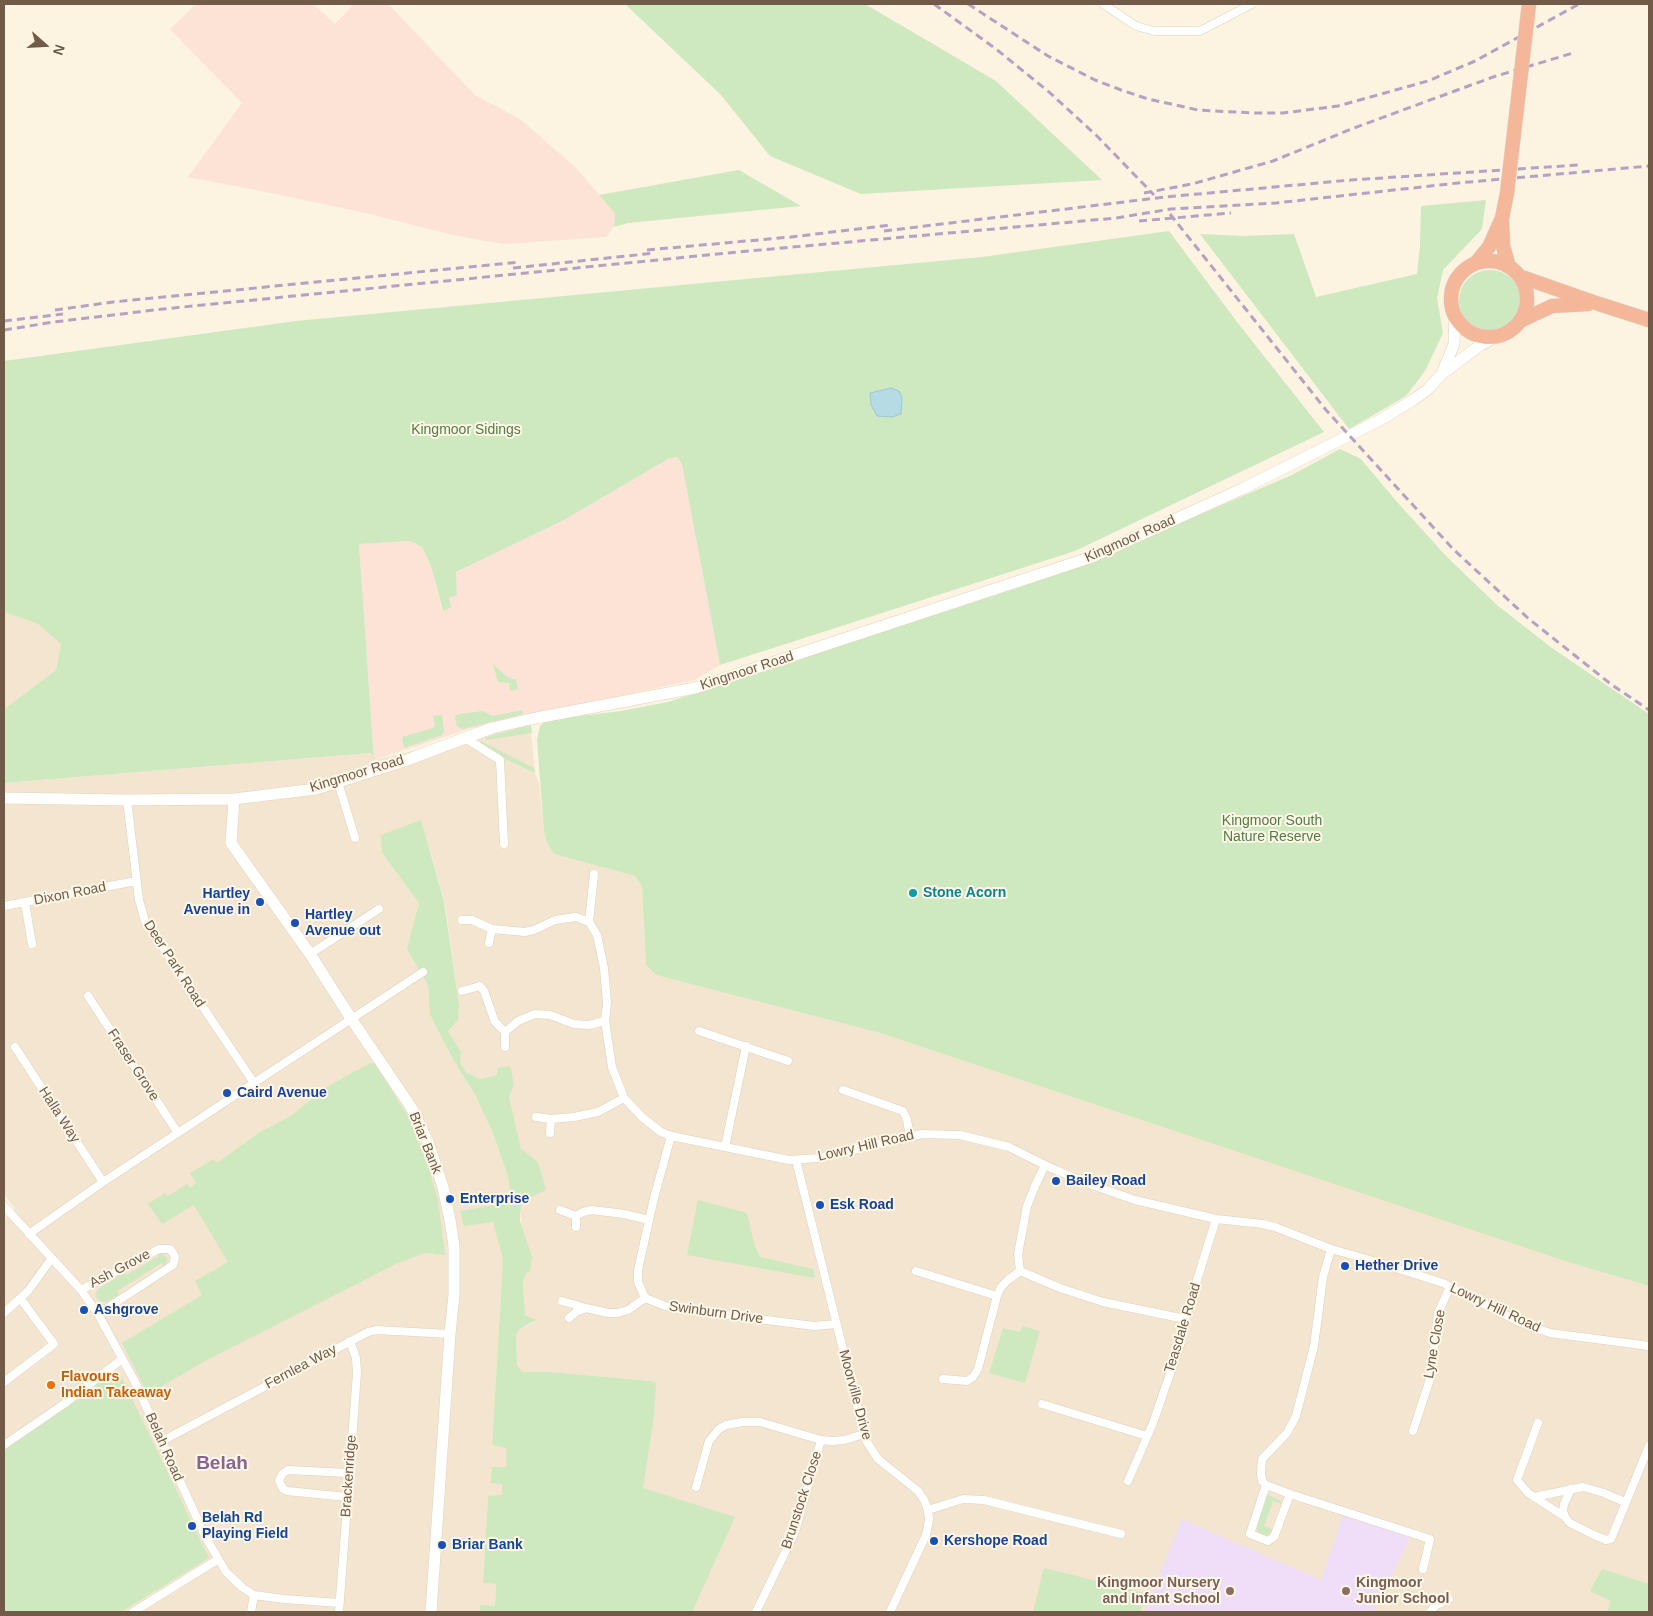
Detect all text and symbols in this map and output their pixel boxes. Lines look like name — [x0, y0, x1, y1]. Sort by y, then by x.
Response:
north arrow — [20, 20, 70, 70]
text: N — [50, 42, 68, 57]
park label: Kingmoor Sidings — [411, 422, 521, 438]
street label: Kingmoor Road — [1082, 512, 1178, 566]
street label: Kingmoor Road — [698, 648, 796, 694]
street label: Kingmoor Road — [308, 752, 406, 796]
park label: Kingmoor South Nature Reserve — [1222, 813, 1322, 846]
street label: Dixon Road — [32, 879, 108, 909]
place label: Stone Acorn — [923, 885, 1006, 901]
place label: Hartley Avenue in — [184, 886, 250, 919]
marker: Stone Acorn — [907, 887, 919, 899]
marker: Hartley Avenue in — [254, 896, 266, 908]
place label: Hartley Avenue out — [305, 907, 381, 940]
street label: Deer Park Road — [140, 917, 208, 1011]
marker: Hartley Avenue out — [289, 917, 301, 929]
street label: Fraser Grove — [103, 1026, 163, 1104]
street label: Halla Way — [35, 1084, 83, 1146]
place label: Caird Avenue — [237, 1085, 327, 1101]
marker: Caird Avenue — [221, 1087, 233, 1099]
street label: Briar Bank — [405, 1110, 445, 1176]
street label: Lowry Hill Road — [816, 1127, 916, 1165]
place label: Bailey Road — [1066, 1173, 1146, 1189]
marker: Bailey Road — [1050, 1175, 1062, 1187]
place label: Enterprise — [460, 1191, 529, 1207]
marker: Enterprise — [444, 1193, 456, 1205]
place label: Esk Road — [830, 1197, 894, 1213]
marker: Esk Road — [814, 1199, 826, 1211]
street label: Ash Grove — [87, 1246, 153, 1292]
place label: Hether Drive — [1355, 1258, 1438, 1274]
marker: Hether Drive — [1339, 1260, 1351, 1272]
street label: Lowry Hill Road — [1447, 1280, 1543, 1336]
street label: Teasdale Road — [1161, 1281, 1205, 1375]
street label: Swinburn Drive — [668, 1298, 764, 1328]
place label: Ashgrove — [94, 1302, 159, 1318]
marker: Ashgrove — [78, 1304, 90, 1316]
street label: Lyne Close — [1421, 1308, 1449, 1380]
street label: Fernlea Way — [262, 1341, 340, 1393]
street label: Moorville Drive — [835, 1348, 875, 1442]
place label: Flavours Indian Takeaway — [61, 1369, 171, 1401]
marker: Flavours Indian Takeaway — [45, 1379, 57, 1391]
street label: Belah Road — [141, 1410, 187, 1484]
street label: Brackenridge — [338, 1434, 360, 1518]
street label: Brunstock Close — [778, 1449, 826, 1551]
district label: Belah — [196, 1453, 248, 1475]
place label: Belah Rd Playing Field — [202, 1510, 288, 1542]
marker: Belah Rd Playing Field — [186, 1520, 198, 1532]
place label: Kershope Road — [944, 1533, 1047, 1549]
marker: Kershope Road — [928, 1535, 940, 1547]
place label: Briar Bank — [452, 1537, 523, 1553]
marker: Briar Bank — [436, 1539, 448, 1551]
place label: Kingmoor Nursery and Infant School — [1097, 1575, 1220, 1608]
place label: Kingmoor Junior School — [1356, 1575, 1449, 1608]
marker: Kingmoor Nursery and Infant School — [1224, 1585, 1236, 1597]
marker: Kingmoor Junior School — [1340, 1585, 1352, 1597]

